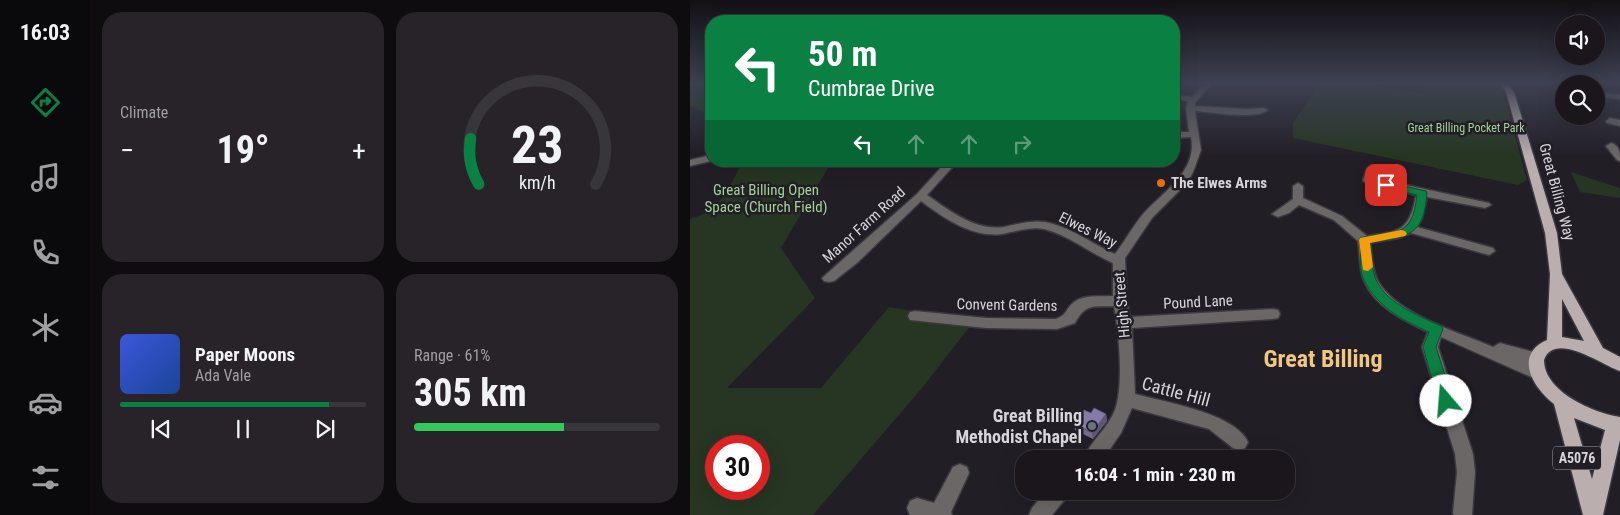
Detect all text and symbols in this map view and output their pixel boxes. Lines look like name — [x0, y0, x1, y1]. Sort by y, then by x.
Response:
map controls — [1555, 15, 1605, 125]
button: sound — [1555, 15, 1605, 65]
text: 16:03 — [20, 20, 70, 45]
text: 50 m — [808, 34, 877, 75]
icon: left — [725, 35, 790, 100]
button: search — [1555, 75, 1605, 125]
text: Cumbrae Drive — [808, 76, 935, 101]
icon: directions — [28, 85, 63, 120]
text: Climate — [120, 103, 168, 122]
text: 23 — [511, 115, 563, 176]
park label: Great Billing Pocket Park — [1407, 121, 1525, 135]
text: 19° — [216, 128, 270, 172]
icon: left — [849, 130, 877, 158]
icon: ahead — [902, 130, 930, 158]
icon: ahead — [955, 130, 983, 158]
icon: right — [1008, 130, 1036, 158]
text: − — [120, 134, 134, 167]
text: + — [352, 134, 366, 167]
street label: Great Billing Way — [1535, 141, 1579, 243]
icon: music — [28, 160, 63, 195]
pin — [1365, 164, 1407, 206]
icon: arrive — [1372, 171, 1400, 199]
text: km/h — [519, 172, 555, 193]
place label: The Elwes Arms — [1171, 174, 1267, 192]
marker: The Elwes Arms — [1155, 177, 1167, 189]
park label: Great Billing Open Space (Church Field) — [705, 181, 827, 216]
street label: Manor Farm Road — [819, 183, 909, 267]
street label: Elwes Way — [1056, 208, 1120, 252]
icon: phone — [28, 235, 63, 270]
street label: High Street — [1110, 271, 1134, 339]
street label: Pound Lane — [1163, 291, 1233, 313]
street label: Convent Gardens — [956, 295, 1058, 315]
icon: climate — [28, 310, 63, 345]
text: Paper Moons — [195, 343, 295, 366]
district label: Great Billing — [1263, 345, 1383, 373]
text: Range · 61% — [414, 346, 490, 365]
text: Ada Vale — [195, 366, 251, 385]
text: 305 km — [414, 371, 527, 415]
street label: Cattle Hill — [1140, 372, 1213, 411]
position arrow — [1419, 374, 1471, 426]
icon: car — [28, 385, 63, 420]
place label: Great Billing Methodist Chapel — [955, 405, 1082, 447]
icon: previous — [147, 415, 175, 443]
icon: pause — [229, 415, 257, 443]
icon: next — [311, 415, 339, 443]
marker: Great Billing Methodist Chapel — [1086, 420, 1098, 432]
speed limit sign: 30 — [705, 435, 770, 500]
road number: A5076 — [1553, 446, 1601, 469]
icon: filters — [28, 460, 63, 495]
text: 16:04 · 1 min · 230 m — [1074, 463, 1236, 486]

